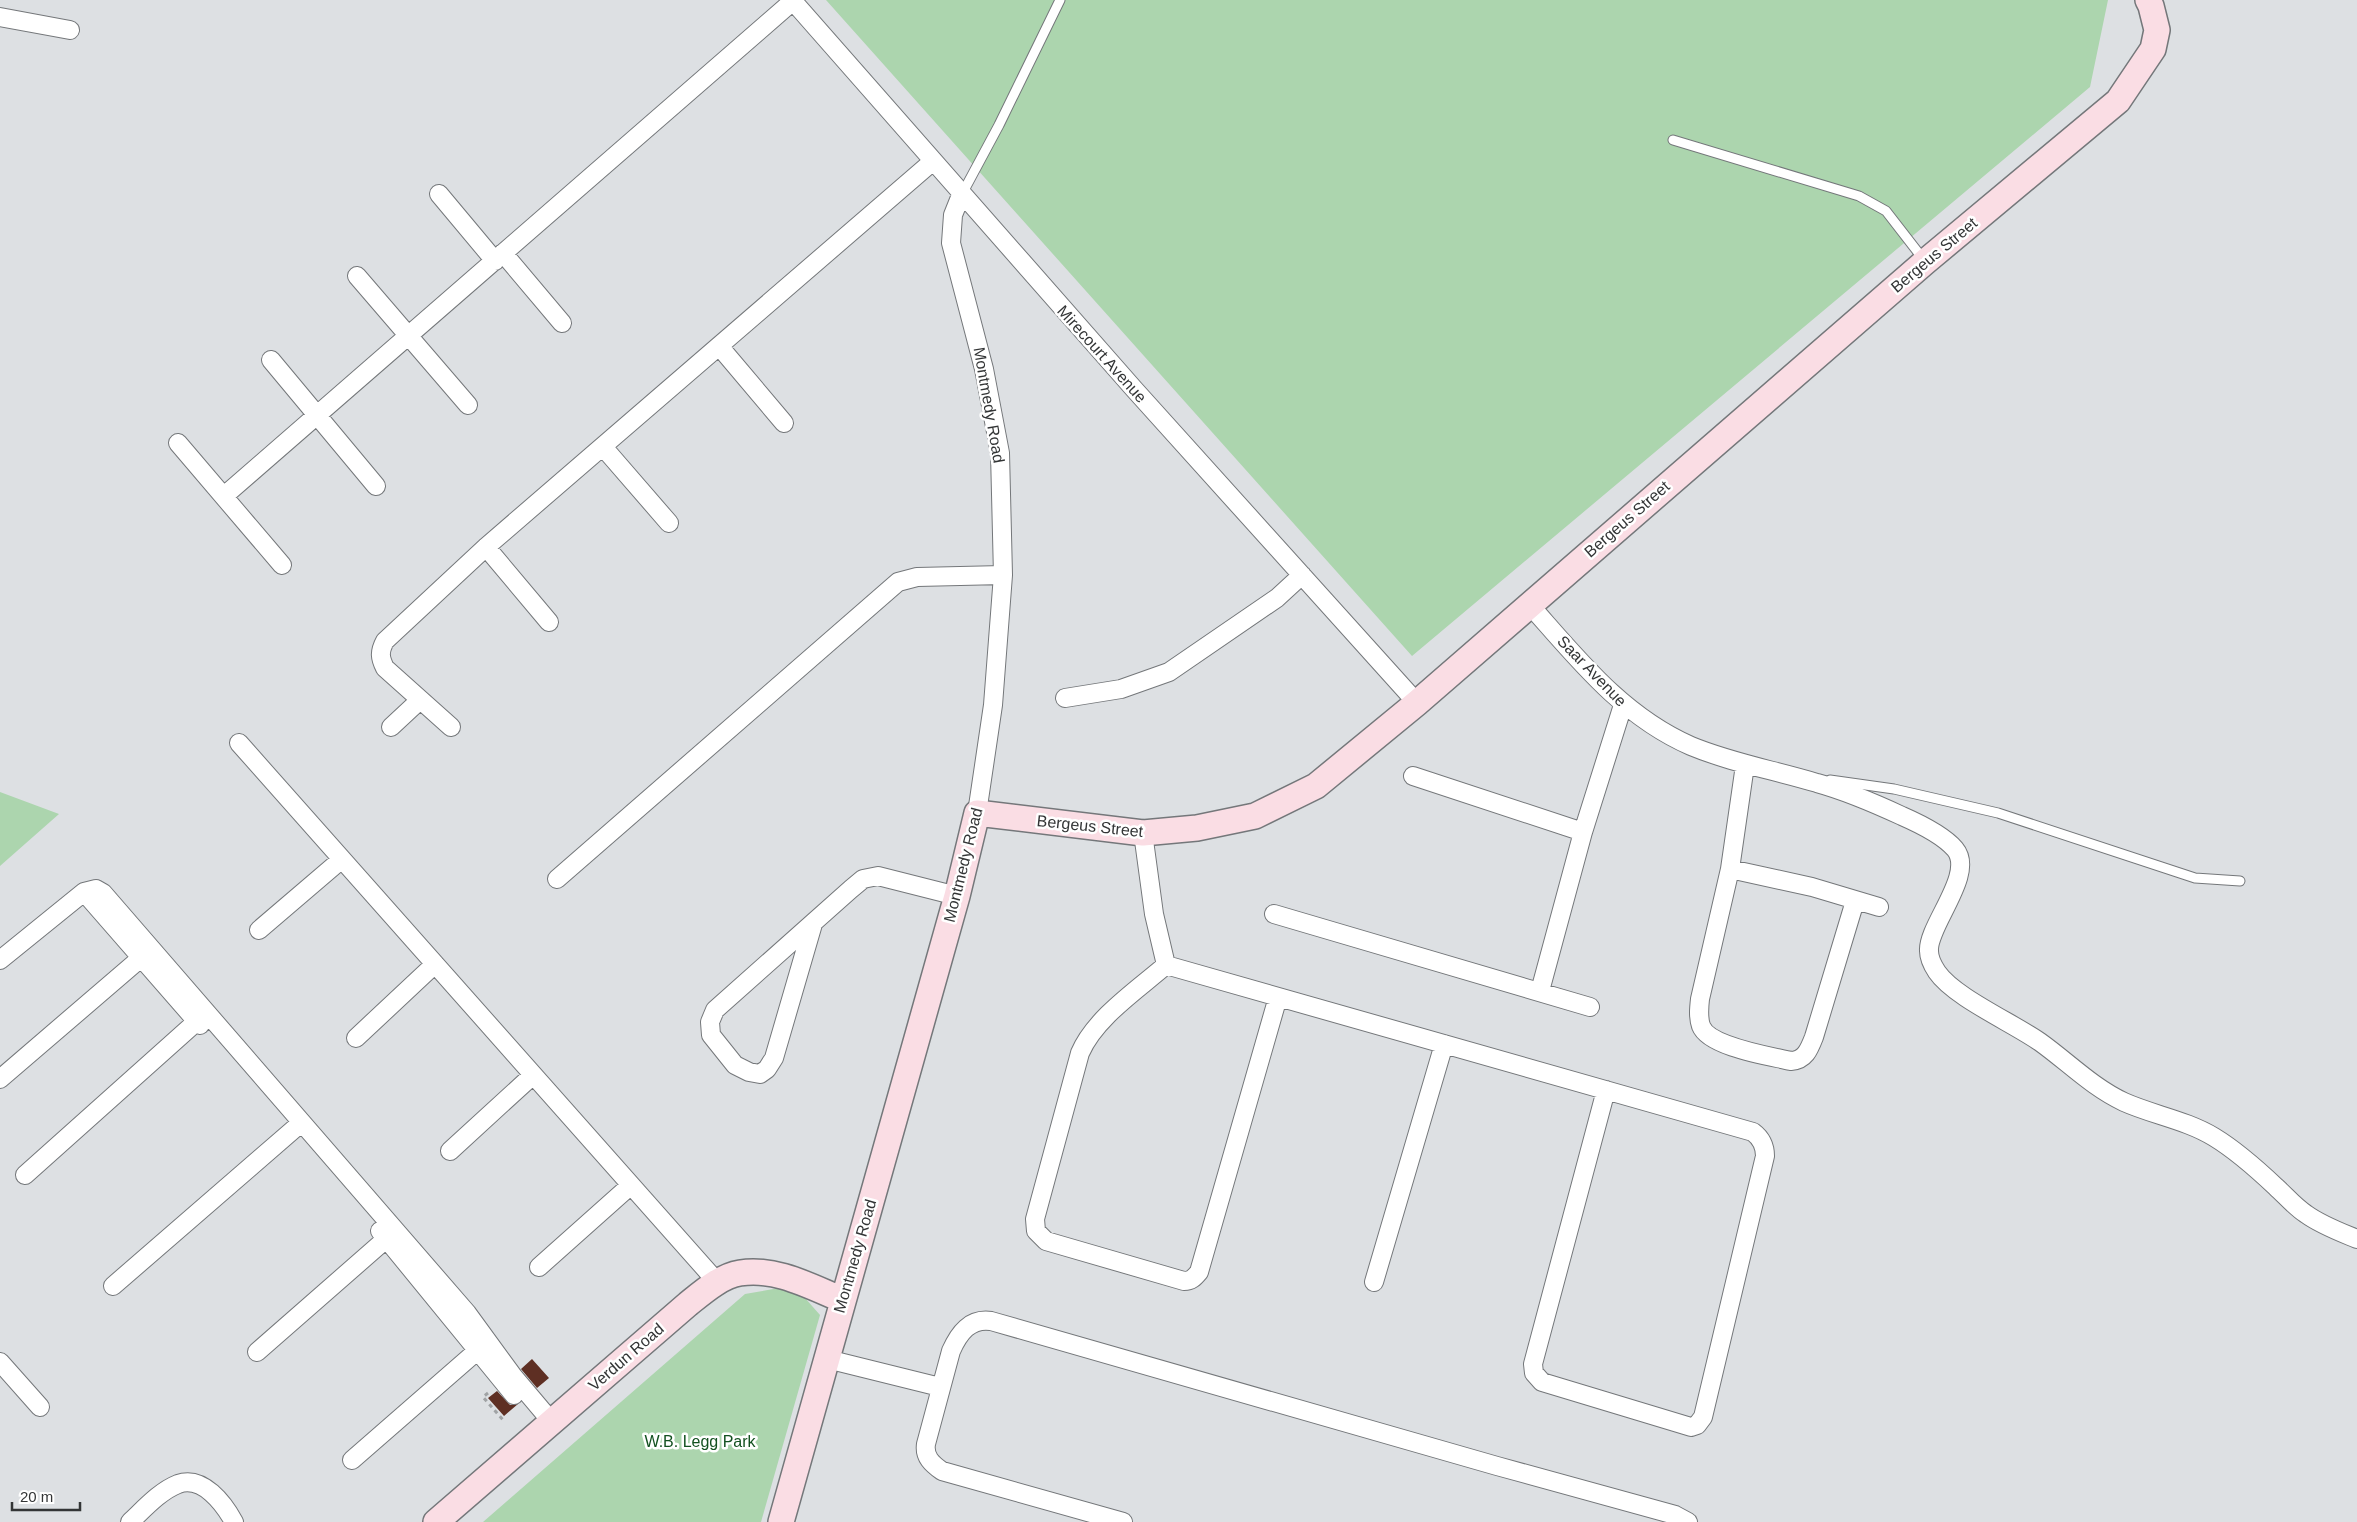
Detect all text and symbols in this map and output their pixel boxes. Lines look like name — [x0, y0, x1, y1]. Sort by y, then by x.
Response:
street label: Bergeus Street — [1888, 214, 1981, 296]
street label: Mirecourt Avenue — [1054, 302, 1150, 406]
street label: Montmedy Road — [970, 346, 1008, 464]
street label: Bergeus Street — [1581, 477, 1673, 560]
street label: Saar Avenue — [1554, 632, 1630, 710]
street label: Montmedy Road — [941, 806, 985, 924]
street label: Bergeus Street — [1036, 812, 1145, 840]
street label: Montmedy Road — [831, 1197, 879, 1315]
street label: Verdun Road — [585, 1320, 667, 1394]
park label: W.B. Legg Park — [644, 1433, 757, 1450]
scale bar — [12, 1480, 80, 1512]
text: 20 m — [20, 1488, 53, 1505]

